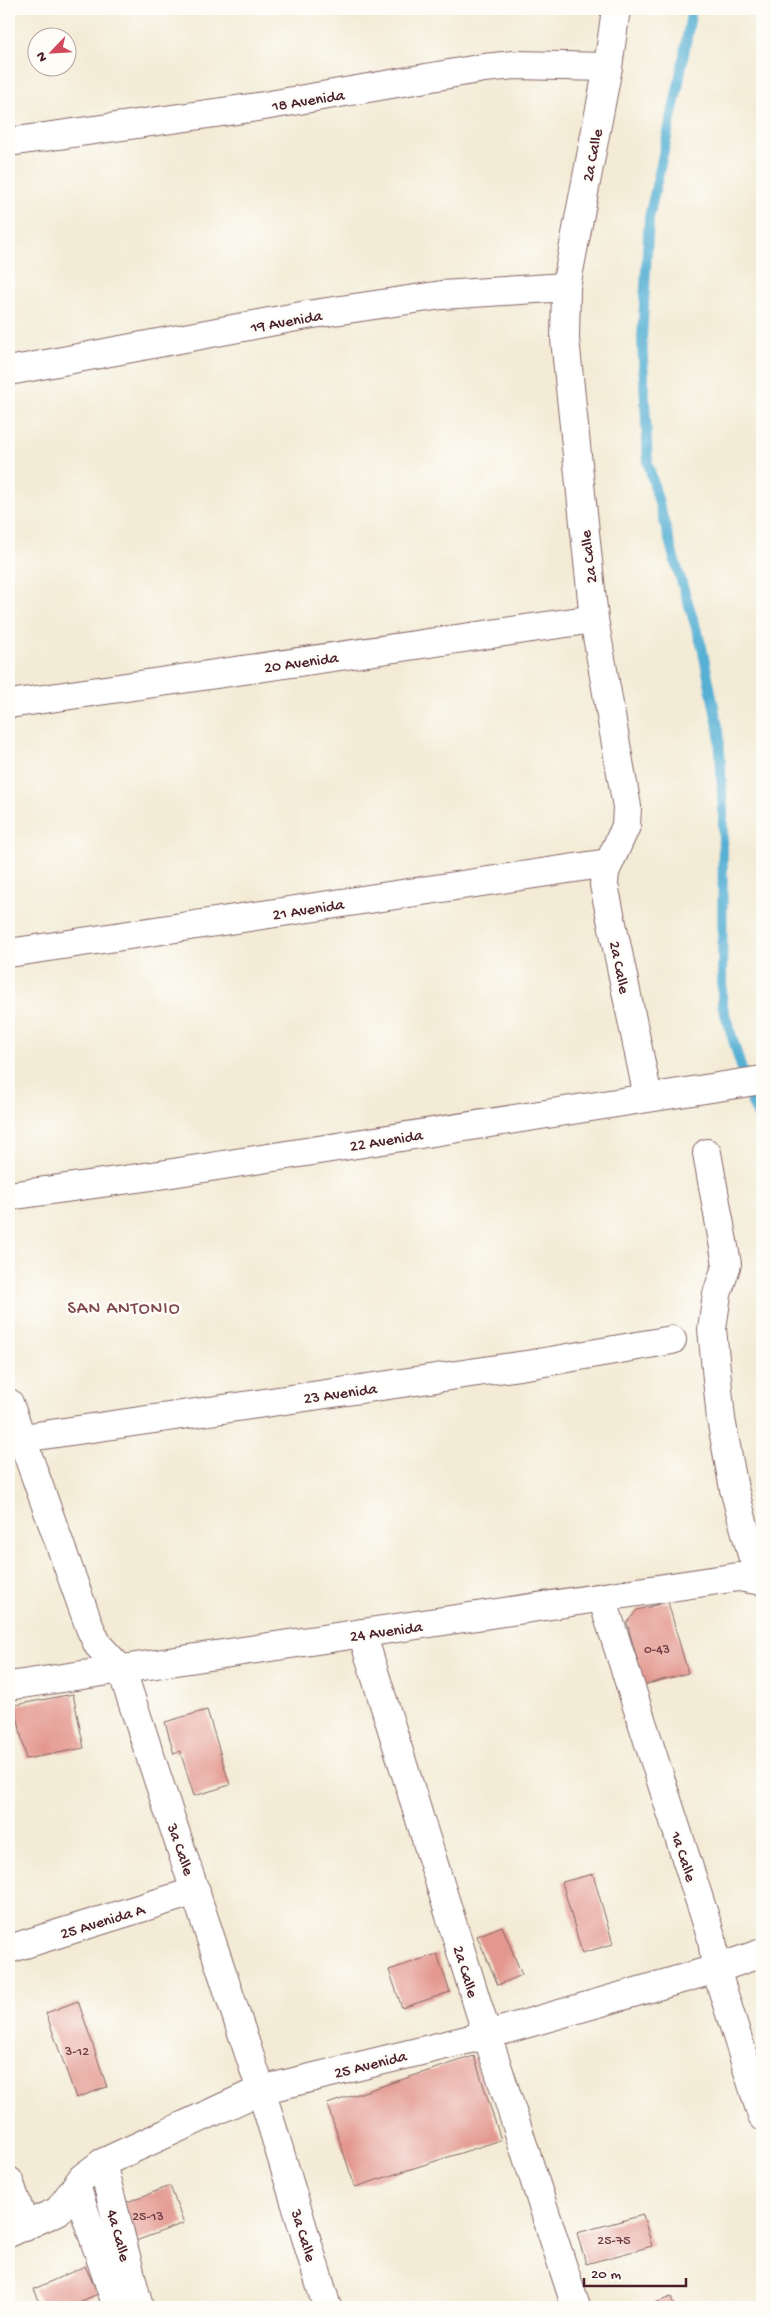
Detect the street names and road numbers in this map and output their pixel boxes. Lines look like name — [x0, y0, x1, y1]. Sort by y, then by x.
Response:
street label: 18 Avenida — [270, 87, 347, 118]
street label: 2a Calle — [580, 127, 609, 184]
street label: 19 Avenida — [248, 308, 325, 339]
street label: 2a Calle — [578, 528, 603, 584]
street label: 20 Avenida — [263, 650, 341, 679]
street label: 21 Avenida — [271, 896, 347, 926]
street label: 2a Calle — [603, 940, 632, 996]
street label: 22 Avenida — [349, 1127, 425, 1158]
street label: 23 Avenida — [303, 1381, 380, 1410]
street label: 24 Avenida — [349, 1619, 425, 1648]
street label: 3a Calle — [161, 1821, 197, 1879]
street label: 1a Calle — [664, 1828, 699, 1885]
street label: 25 Avenida A — [58, 1901, 149, 1945]
street label: 2a Calle — [447, 1944, 481, 2001]
street label: 25 Avenida — [333, 2048, 410, 2085]
street label: 3a Calle — [284, 2207, 319, 2265]
street label: 4a Calle — [101, 2208, 133, 2265]

